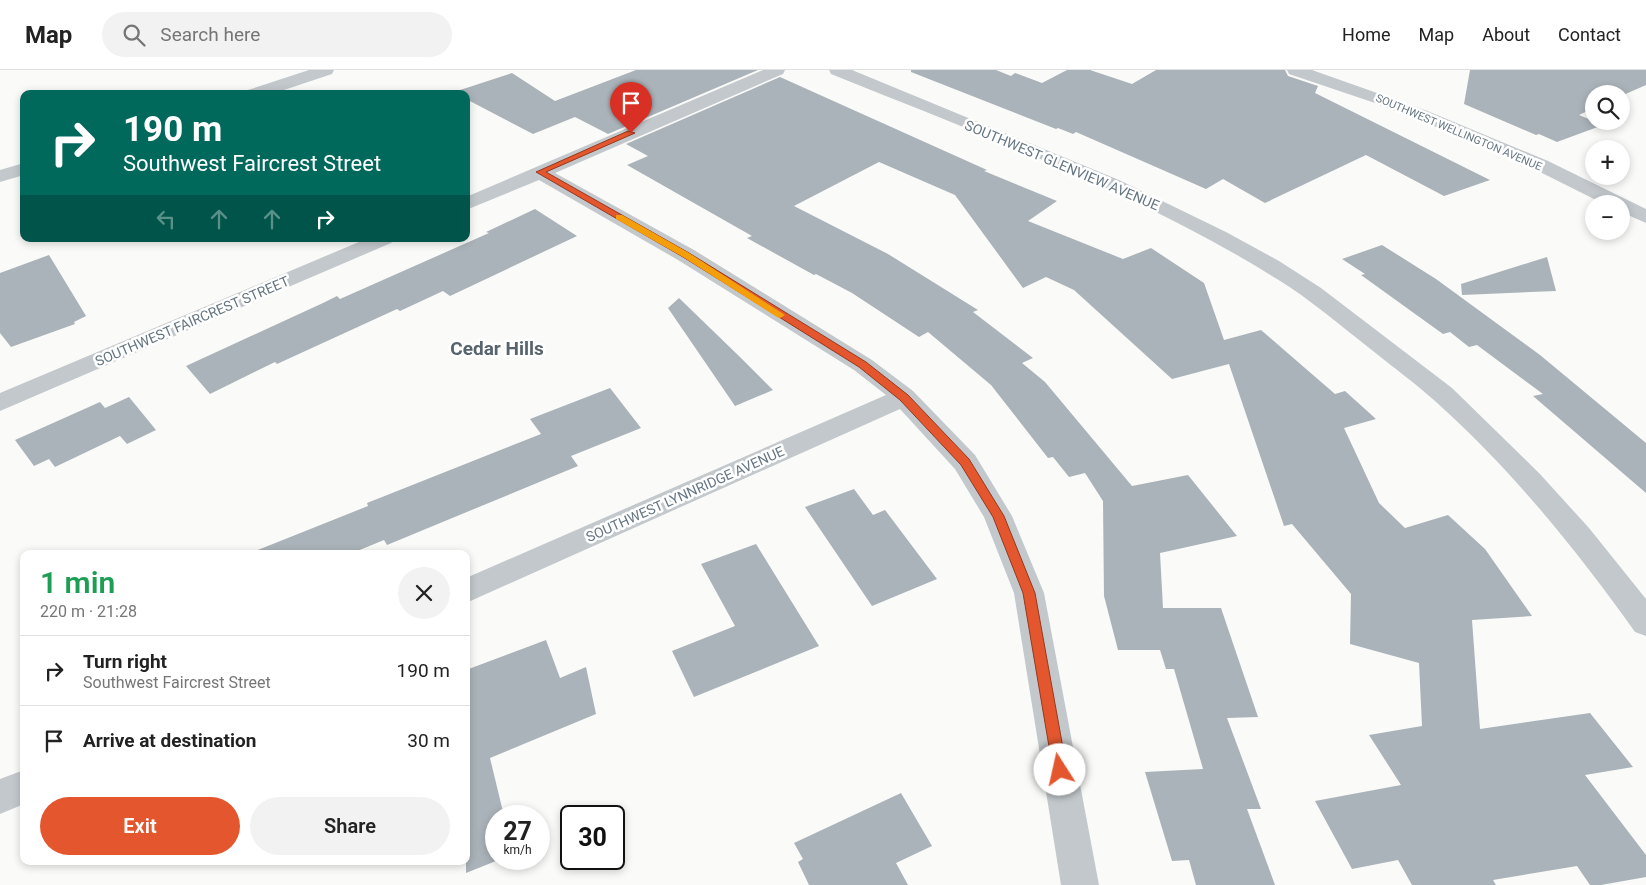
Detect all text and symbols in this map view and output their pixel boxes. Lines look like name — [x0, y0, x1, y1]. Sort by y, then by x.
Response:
search box — [102, 12, 452, 57]
text: Map — [25, 21, 72, 49]
icon: search — [120, 21, 148, 49]
text: Search here — [160, 23, 260, 46]
text: Home — [1342, 24, 1391, 45]
text: Map — [1419, 24, 1454, 45]
text: About — [1482, 24, 1530, 45]
text: Contact — [1558, 24, 1621, 45]
pin — [610, 82, 652, 133]
map controls — [1585, 85, 1630, 240]
button: search — [1585, 85, 1630, 130]
icon: arrive — [617, 89, 645, 117]
street label: SOUTHWEST WELLINGTON AVENUE — [1374, 91, 1544, 173]
text: 190 m — [123, 109, 222, 150]
icon: right — [40, 110, 105, 175]
street label: SOUTHWEST GLENVIEW AVENUE — [962, 117, 1162, 213]
button: + — [1585, 140, 1630, 185]
text: Southwest Faircrest Street — [123, 151, 381, 176]
button: − — [1585, 195, 1630, 240]
icon: left — [152, 205, 180, 233]
icon: ahead — [205, 205, 233, 233]
icon: ahead — [258, 205, 286, 233]
icon: right — [311, 205, 339, 233]
street label: SOUTHWEST FAIRCREST STREET — [93, 273, 292, 369]
district label: Cedar Hills — [450, 337, 544, 360]
street label: SOUTHWEST LYNNRIDGE AVENUE — [584, 443, 786, 545]
text: 1 min — [40, 565, 115, 600]
button: close — [398, 567, 450, 619]
text: 220 m · 21:28 — [40, 602, 137, 621]
text: Turn right — [83, 650, 167, 673]
icon: right — [40, 657, 68, 685]
text: 190 m — [397, 659, 450, 682]
text: Southwest Faircrest Street — [83, 673, 271, 692]
icon: arrive — [40, 727, 68, 755]
text: Arrive at destination — [83, 729, 256, 752]
text: 30 m — [407, 729, 450, 752]
position arrow — [1033, 743, 1085, 795]
button: Exit — [40, 797, 240, 855]
button: Share — [250, 797, 450, 855]
speed limit sign: 30 — [560, 805, 625, 870]
text: 27 — [503, 817, 532, 846]
text: km/h — [503, 843, 532, 857]

